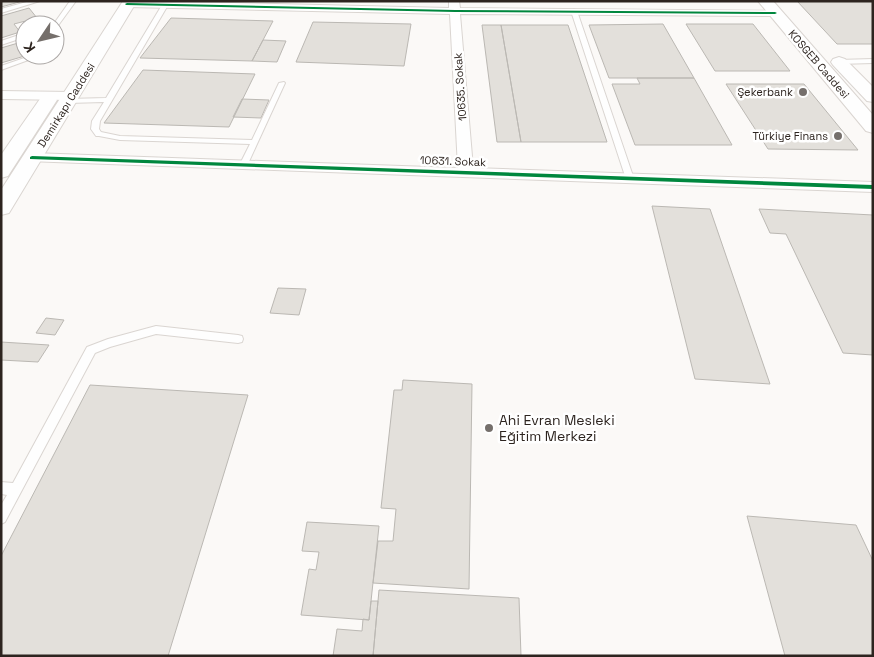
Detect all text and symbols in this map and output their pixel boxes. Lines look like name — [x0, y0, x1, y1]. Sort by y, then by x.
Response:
north arrow — [15, 15, 65, 65]
street label: KOSGEB Caddesi — [785, 27, 853, 101]
text: K — [19, 39, 39, 56]
street label: 10635. Sokak — [451, 52, 469, 122]
street label: Demirkapı Caddesi — [34, 60, 98, 150]
place label: Şekerbank — [737, 85, 793, 99]
marker: Şekerbank — [797, 86, 809, 98]
place label: Türkiye Finans — [753, 129, 828, 143]
marker: Türkiye Finans — [832, 130, 844, 142]
street label: 10631. Sokak — [420, 153, 486, 169]
place label: Ahi Evran Mesleki Eğitim Merkezi — [499, 411, 615, 445]
marker: Ahi Evran Mesleki Eğitim Merkezi — [483, 422, 495, 434]

